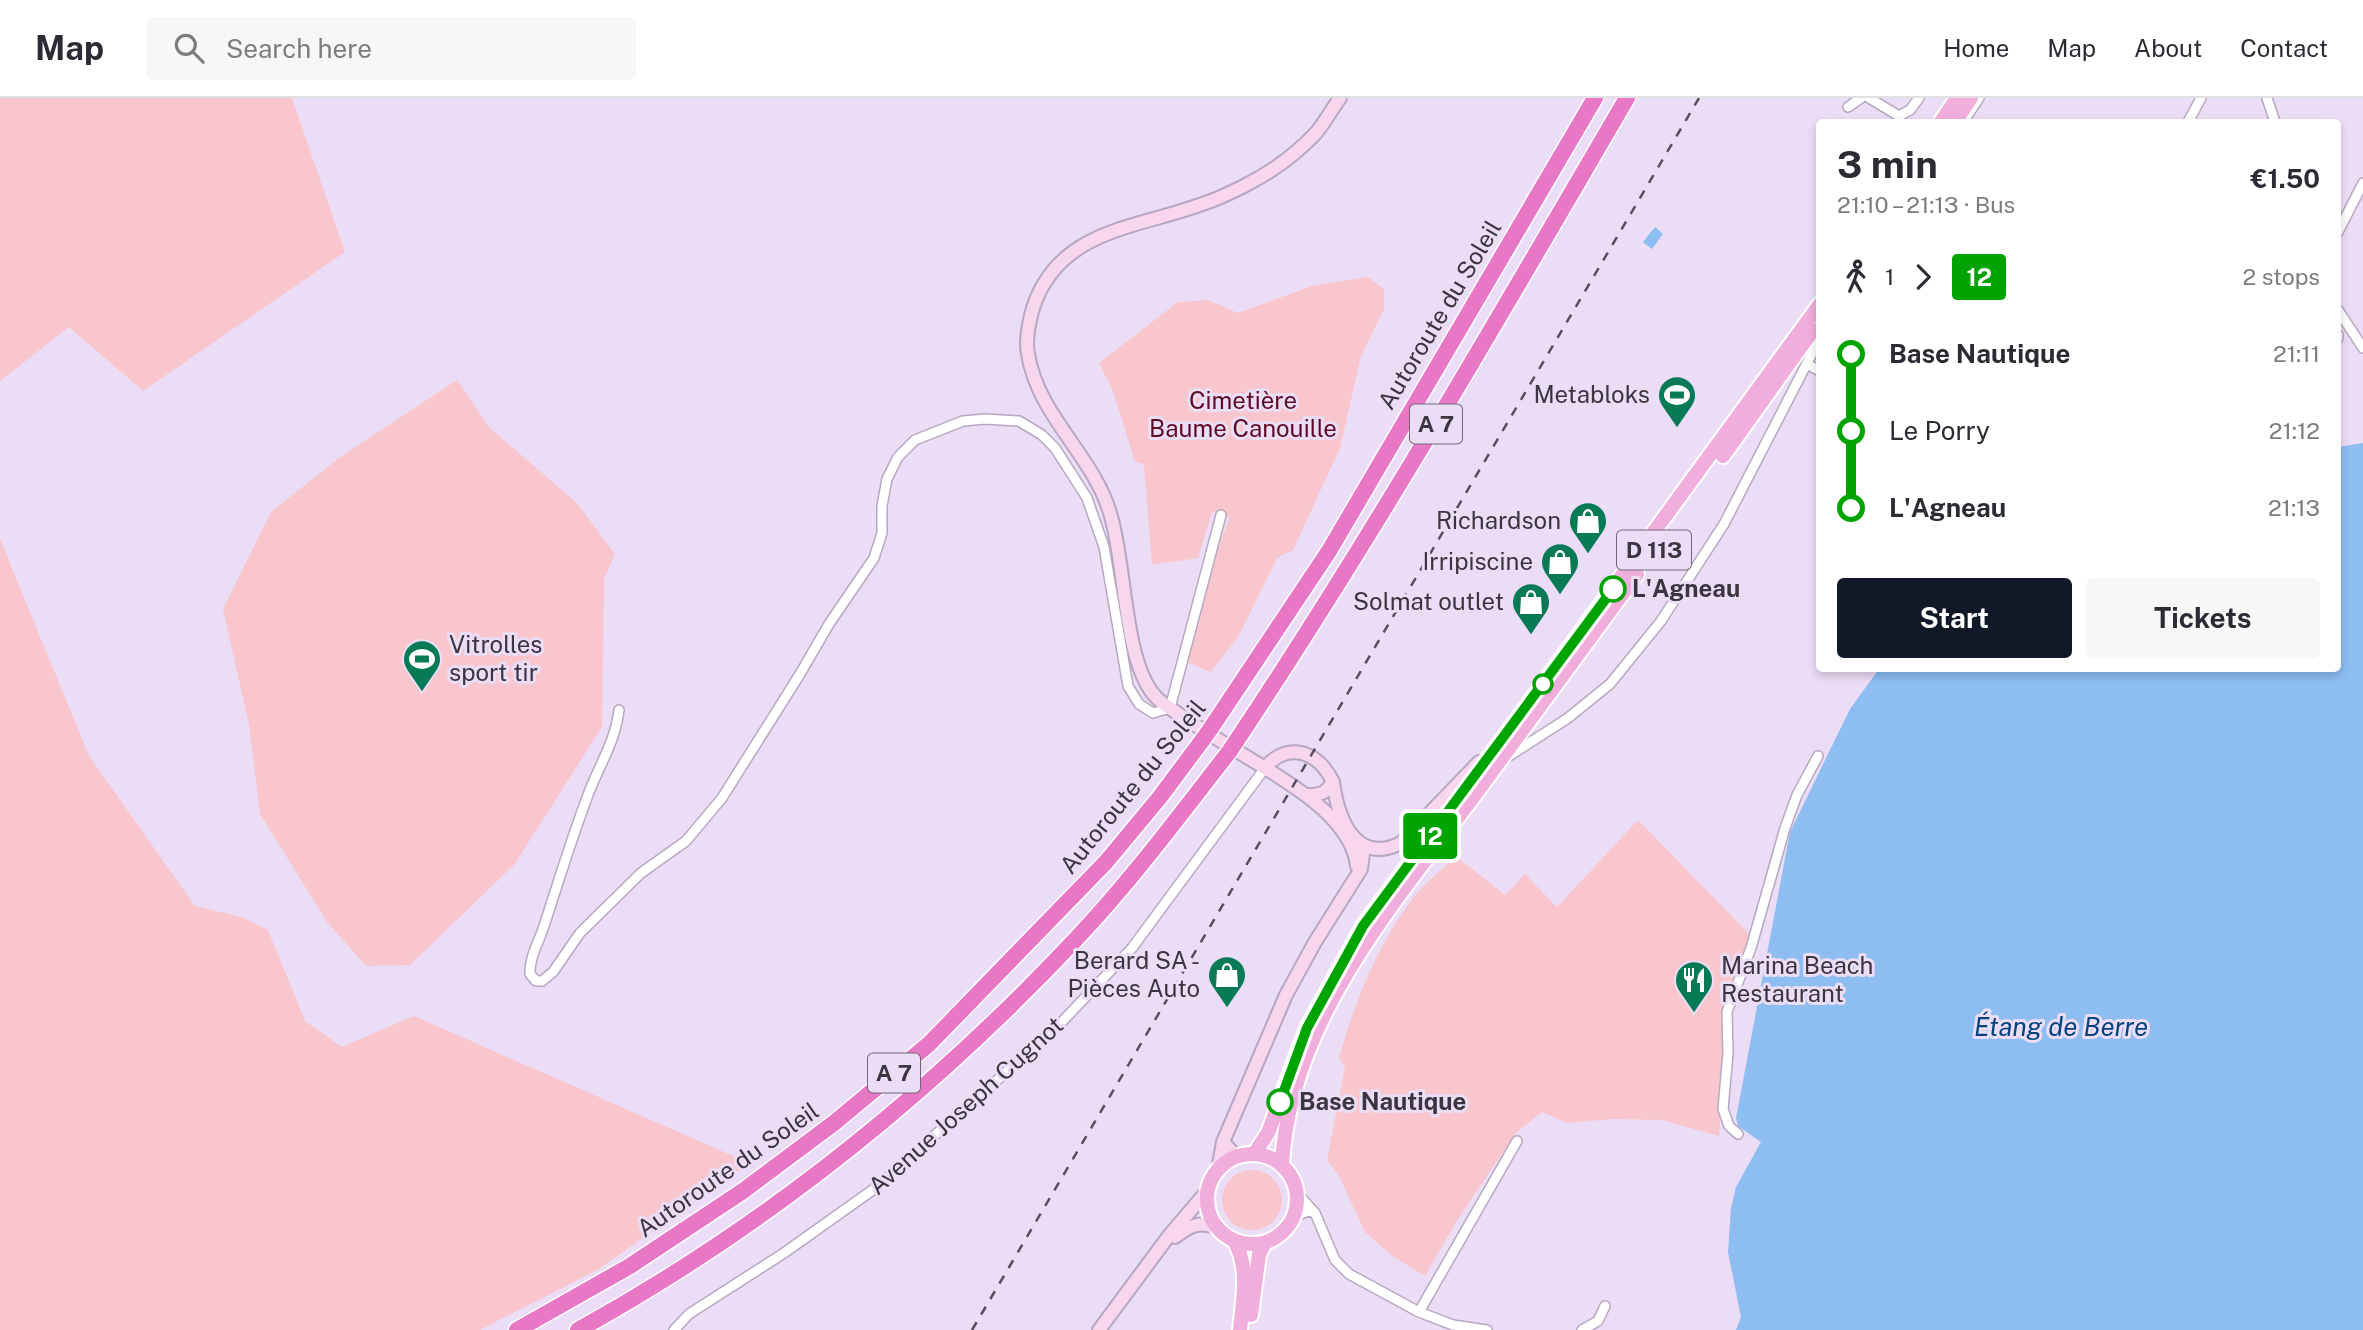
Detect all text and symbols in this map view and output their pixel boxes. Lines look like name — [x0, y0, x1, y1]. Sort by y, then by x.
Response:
search box — [146, 17, 636, 80]
text: Map — [35, 29, 104, 67]
icon: search — [170, 29, 208, 67]
text: Search here — [226, 33, 372, 64]
text: Home — [1943, 34, 2009, 62]
text: Map — [2047, 34, 2096, 62]
text: About — [2134, 34, 2202, 62]
text: Contact — [2240, 34, 2328, 62]
text: 3 min — [1837, 142, 1938, 187]
text: €1.50 — [2251, 163, 2320, 194]
text: 21:10 – 21:13 · Bus — [1837, 191, 2015, 218]
street label: Autoroute du Soleil — [1372, 215, 1507, 414]
icon: walk — [1837, 258, 1875, 296]
icon: forward — [1904, 258, 1942, 296]
text: 1 — [1885, 263, 1894, 290]
text: 12 — [1966, 263, 1992, 291]
text: 2 stops — [2242, 263, 2320, 290]
text: Base Nautique — [1889, 338, 2070, 369]
text: 21:11 — [2273, 340, 2320, 367]
sports icon: Metabloks — [1656, 374, 1698, 429]
place label: Metabloks — [1533, 380, 1650, 408]
park label: Cimetière Baume Canouille — [1149, 386, 1337, 442]
road number: A 7 — [1410, 404, 1462, 444]
text: Le Porry — [1889, 415, 1990, 446]
text: 21:12 — [2269, 417, 2320, 444]
text: L'Agneau — [1889, 492, 2006, 523]
text: 21:13 — [2268, 494, 2320, 521]
shop icon: Richardson — [1567, 500, 1609, 555]
place label: Richardson — [1436, 506, 1561, 534]
road number: D 113 — [1617, 530, 1691, 570]
shop icon: Irripiscine — [1539, 541, 1581, 596]
place label: Irripiscine — [1423, 547, 1533, 575]
place label: L'Agneau — [1632, 574, 1740, 602]
marker: L'Agneau — [1600, 576, 1626, 602]
button: Start — [1837, 578, 2072, 658]
button: Tickets — [2086, 578, 2320, 658]
shop icon: Solmat outlet — [1510, 581, 1552, 636]
place label: Solmat outlet — [1353, 587, 1504, 615]
place label: Vitrolles sport tir — [449, 630, 542, 686]
sports icon: Vitrolles sport tir — [401, 638, 443, 693]
unlabelled marker — [1533, 674, 1553, 694]
street label: Autoroute du Soleil — [1054, 694, 1211, 879]
line badge: 12 — [1398, 813, 1462, 859]
text: 12 — [1417, 822, 1443, 850]
place label: Berard SA - Pièces Auto — [1067, 946, 1200, 1002]
place label: Marina Beach Restaurant — [1721, 951, 1873, 1007]
shop icon: Berard SA - Pièces Auto — [1206, 954, 1248, 1009]
restaurant icon: Marina Beach Restaurant — [1673, 959, 1715, 1014]
street label: Avenue Joseph Cugnot — [862, 1010, 1068, 1200]
water label: Étang de Berre — [1974, 1011, 2148, 1042]
road number: A 7 — [868, 1054, 920, 1092]
place label: Base Nautique — [1299, 1087, 1466, 1115]
marker: Base Nautique — [1267, 1089, 1293, 1115]
street label: Autoroute du Soleil — [631, 1096, 824, 1242]

